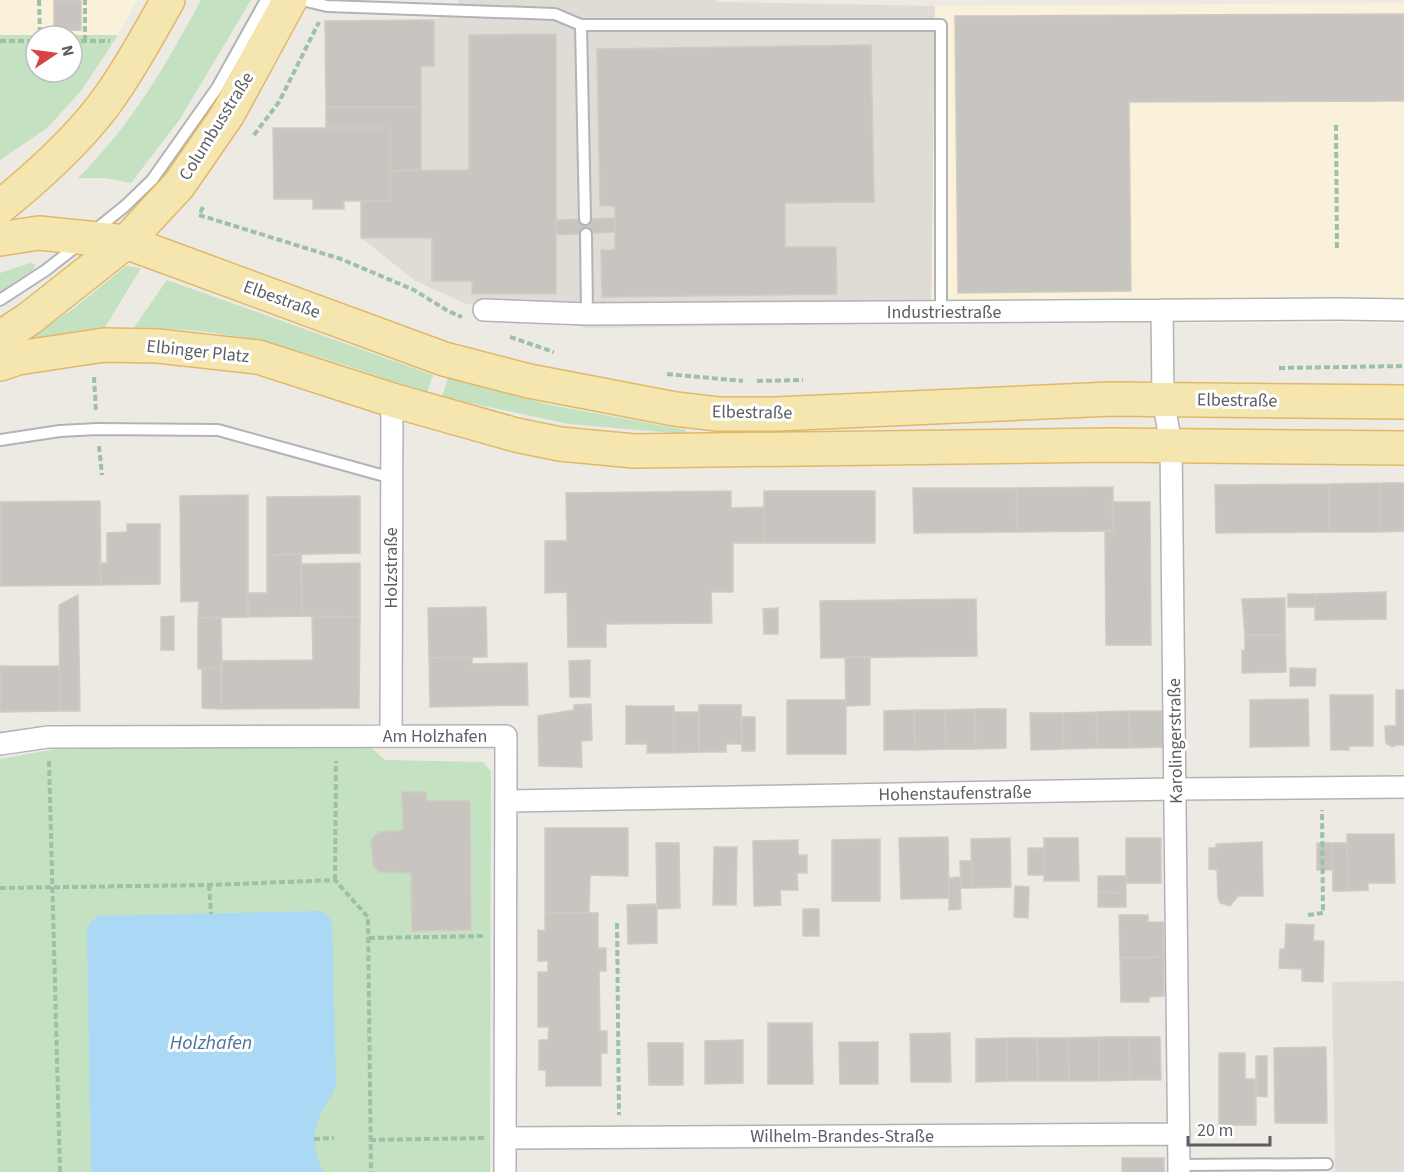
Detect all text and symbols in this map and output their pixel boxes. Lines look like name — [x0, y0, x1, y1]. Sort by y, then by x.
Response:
north arrow — [24, 24, 84, 84]
text: N — [56, 43, 80, 59]
street label: Columbusstraße — [173, 67, 260, 186]
street label: Elbestraße — [240, 274, 324, 325]
street label: Industriestraße — [887, 300, 1001, 325]
street label: Elbinger Platz — [145, 334, 251, 369]
street label: Elbestraße — [1197, 387, 1277, 414]
street label: Elbestraße — [712, 399, 792, 426]
street label: Holzstraße — [379, 527, 404, 609]
street label: Karolingerstraße — [1162, 678, 1189, 804]
street label: Am Holzhafen — [383, 724, 487, 749]
street label: Hohenstaufenstraße — [878, 780, 1032, 807]
water label: Holzhafen — [170, 1029, 252, 1057]
scale bar — [1188, 1109, 1270, 1147]
text: 20 m — [1197, 1118, 1233, 1143]
street label: Wilhelm-Brandes-Straße — [750, 1124, 934, 1149]

